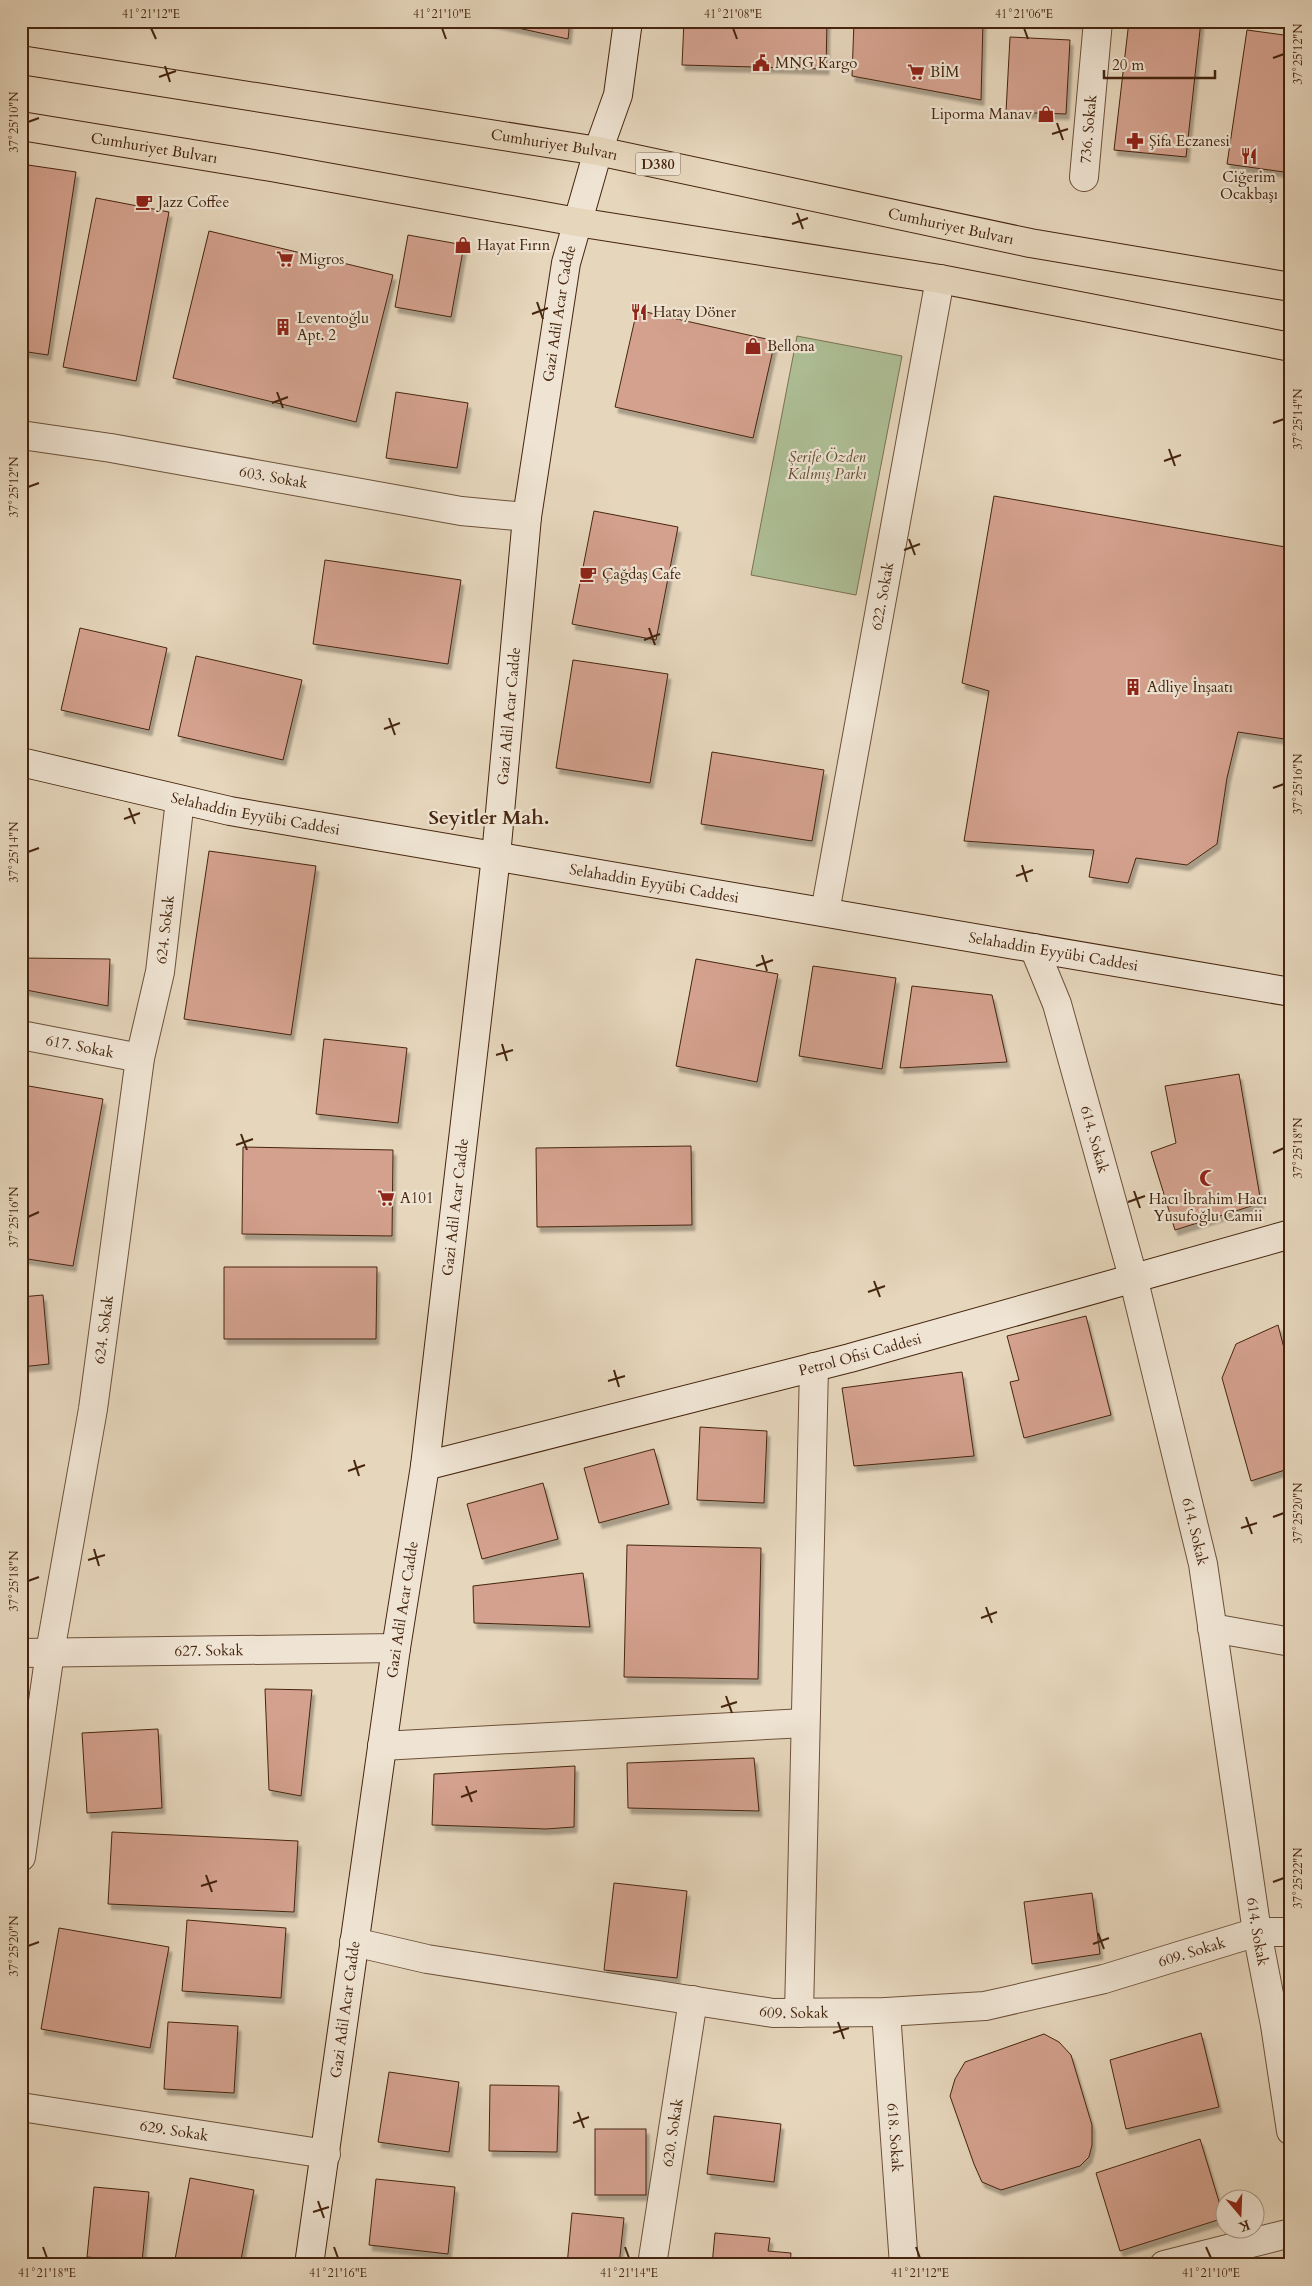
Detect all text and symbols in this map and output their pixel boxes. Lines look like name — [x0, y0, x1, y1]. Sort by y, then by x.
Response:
text: 41°21'12"E — [122, 6, 180, 22]
text: 41°21'10"E — [413, 6, 471, 22]
text: 41°21'08"E — [704, 6, 762, 22]
text: 41°21'06"E — [995, 6, 1053, 22]
text: 37°25'12"N — [1290, 23, 1306, 84]
scale bar — [1104, 48, 1216, 80]
public building icon: MNG Kargo — [751, 53, 771, 73]
place label: MNG Kargo — [775, 53, 857, 73]
text: 20 m — [1112, 55, 1144, 75]
supermarket icon: BİM — [906, 62, 926, 82]
place label: BİM — [930, 62, 959, 82]
text: 37°25'10"N — [6, 91, 22, 152]
street label: 736. Sokak — [1075, 94, 1101, 164]
place label: Liporma Manav — [931, 104, 1032, 124]
shop icon: Liporma Manav — [1036, 104, 1056, 124]
street label: Cumhuriyet Bulvarı — [490, 124, 620, 165]
street label: Cumhuriyet Bulvarı — [89, 128, 219, 168]
pharmacy icon: Şifa Eczanesi — [1125, 131, 1145, 151]
place label: Şifa Eczanesi — [1149, 131, 1230, 151]
restaurant icon: Ciğerim Ocakbaşı — [1239, 146, 1259, 166]
road number: D380 — [636, 152, 680, 175]
place label: Ciğerim Ocakbaşı — [1220, 167, 1278, 204]
cafe icon: Jazz Coffee — [134, 192, 154, 212]
place label: Jazz Coffee — [156, 192, 229, 212]
street label: Cumhuriyet Bulvarı — [886, 203, 1016, 249]
shop icon: Hayat Fırın — [453, 235, 473, 255]
place label: Hayat Fırın — [477, 235, 551, 255]
street label: Gazi Adil Acar Cadde — [538, 243, 581, 383]
supermarket icon: Migros — [275, 249, 295, 269]
place label: Migros — [299, 249, 344, 269]
restaurant icon: Hatay Döner — [629, 302, 649, 322]
place label: Hatay Döner — [653, 302, 737, 322]
place label: Leventoğlu Apt. 2 — [297, 308, 369, 345]
building icon: Leventoğlu Apt. 2 — [273, 317, 293, 337]
shop icon: Bellona — [743, 336, 763, 356]
place label: Bellona — [767, 336, 815, 356]
text: 37°25'14"N — [1290, 388, 1306, 449]
park label: Şerife Özden Kalmış Parkı — [788, 447, 867, 484]
text: 37°25'12"N — [6, 456, 22, 517]
street label: 603. Sokak — [238, 461, 309, 493]
street label: 622. Sokak — [866, 560, 898, 632]
cafe icon: Çağdaş Cafe — [578, 564, 598, 584]
place label: Çağdaş Cafe — [602, 564, 681, 584]
street label: Gazi Adil Acar Cadde — [493, 646, 525, 786]
building icon: Adliye İnşaatı — [1123, 677, 1143, 697]
place label: Adliye İnşaatı — [1147, 677, 1233, 697]
text: 37°25'16"N — [1290, 753, 1306, 814]
street label: Selahaddin Eyyübi Caddesi — [169, 787, 341, 840]
district label: Seyitler Mah. — [428, 804, 550, 831]
text: 37°25'14"N — [6, 821, 22, 882]
street label: Selahaddin Eyyübi Caddesi — [568, 859, 741, 908]
street label: 624. Sokak — [151, 894, 179, 965]
street label: Selahaddin Eyyübi Caddesi — [967, 927, 1140, 976]
street label: 617. Sokak — [44, 1030, 116, 1063]
street label: 614. Sokak — [1076, 1103, 1114, 1175]
text: 37°25'18"N — [1290, 1117, 1306, 1178]
street label: Gazi Adil Acar Cadde — [437, 1137, 473, 1277]
mosque icon: Hacı İbrahim Hacı Yusufoğlu Camii — [1198, 1168, 1218, 1188]
text: 37°25'16"N — [6, 1186, 22, 1247]
supermarket icon: A101 — [376, 1188, 396, 1208]
place label: A101 — [400, 1188, 434, 1208]
place label: Hacı İbrahim Hacı Yusufoğlu Camii — [1149, 1189, 1267, 1226]
street label: 624. Sokak — [89, 1294, 118, 1365]
street label: Petrol Ofisi Caddesi — [796, 1328, 924, 1381]
text: 37°25'20"N — [1290, 1482, 1306, 1543]
street label: 614. Sokak — [1177, 1496, 1213, 1568]
street label: Gazi Adil Acar Cadde — [382, 1540, 423, 1679]
text: 37°25'18"N — [6, 1550, 22, 1611]
street label: 627. Sokak — [174, 1640, 244, 1661]
text: 37°25'22"N — [1290, 1847, 1306, 1908]
street label: 614. Sokak — [1242, 1896, 1273, 1968]
text: 37°25'20"N — [6, 1915, 22, 1976]
street label: 609. Sokak — [1156, 1932, 1228, 1972]
street label: Gazi Adil Acar Cadde — [325, 1939, 365, 2079]
street label: 609. Sokak — [758, 2001, 828, 2023]
street label: 620. Sokak — [657, 2097, 688, 2168]
street label: 618. Sokak — [883, 2103, 907, 2173]
street label: 629. Sokak — [139, 2115, 210, 2146]
north arrow — [1214, 2188, 1264, 2238]
text: K — [1235, 2215, 1253, 2237]
text: 41°21'18"E — [18, 2265, 76, 2281]
text: 41°21'16"E — [309, 2265, 367, 2281]
text: 41°21'14"E — [600, 2265, 658, 2281]
text: 41°21'12"E — [891, 2265, 949, 2281]
text: 41°21'10"E — [1182, 2265, 1240, 2281]

